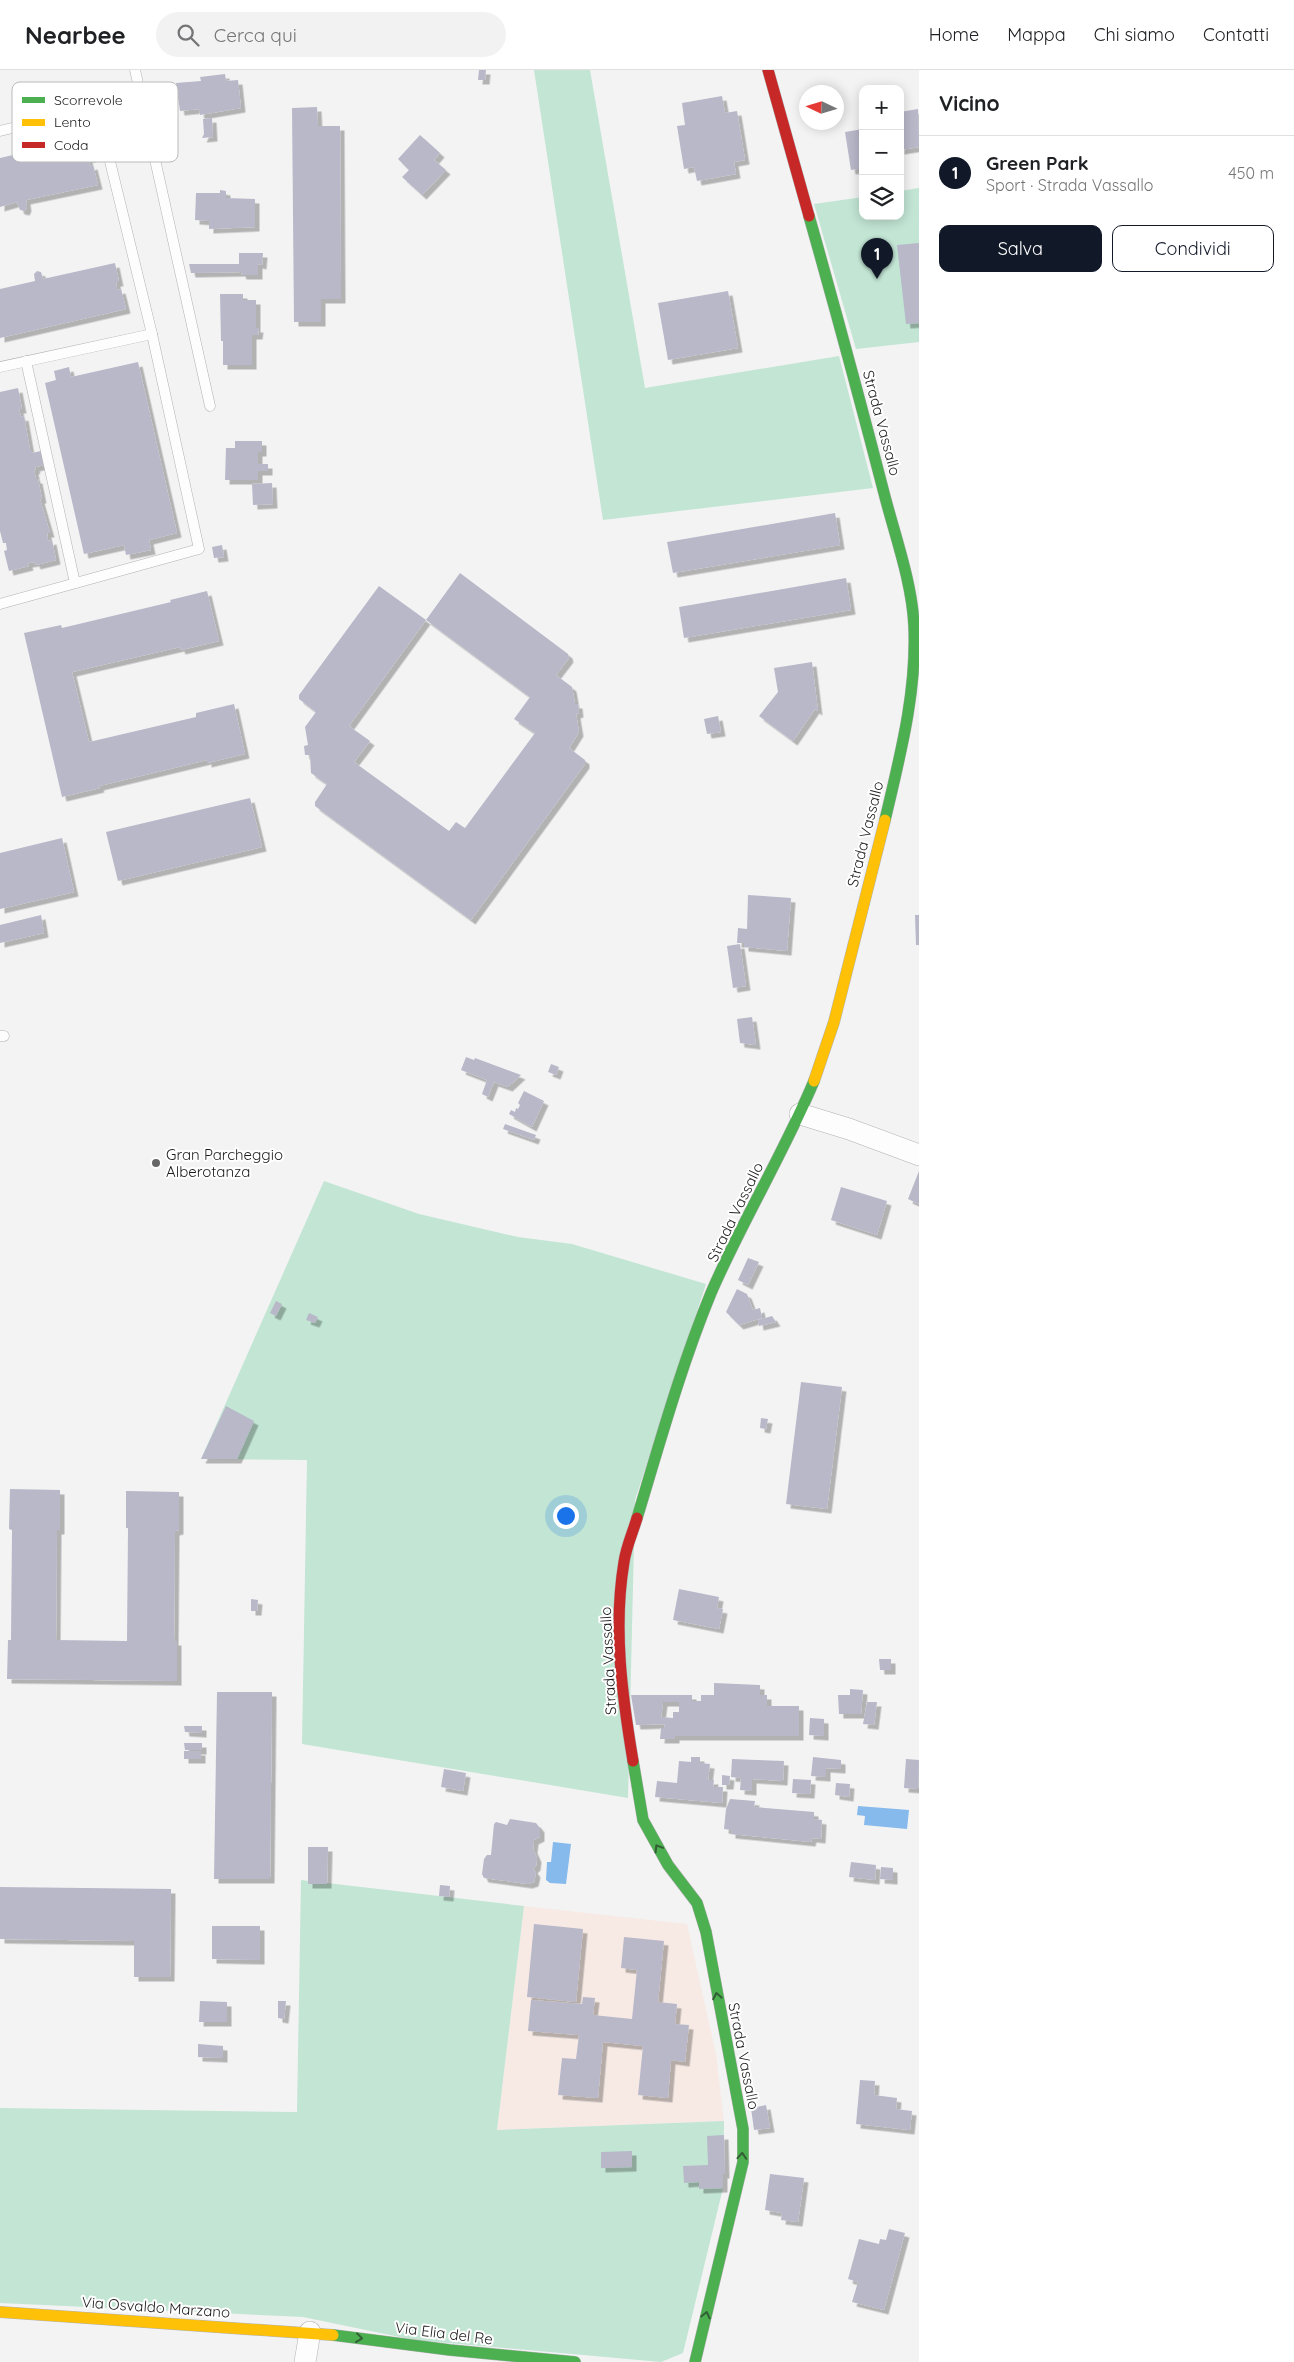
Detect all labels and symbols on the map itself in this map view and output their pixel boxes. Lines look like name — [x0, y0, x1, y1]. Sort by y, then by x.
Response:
legend — [12, 82, 178, 162]
north arrow — [799, 85, 844, 130]
text: Scorrevole — [54, 91, 123, 109]
text: Lento — [54, 113, 91, 131]
text: Coda — [54, 136, 89, 154]
pin: 1 — [861, 238, 893, 279]
street label: Strada Vassallo — [859, 368, 905, 478]
street label: Strada Vassallo — [843, 779, 887, 889]
place label: Gran Parcheggio Alberotanza — [166, 1145, 283, 1181]
marker: Gran Parcheggio Alberotanza — [150, 1157, 162, 1169]
street label: Strada Vassallo — [703, 1159, 767, 1265]
your location — [553, 1503, 579, 1529]
street label: Strada Vassallo — [596, 1606, 620, 1716]
one-way arrow — [655, 1845, 665, 1854]
one-way arrow — [713, 1992, 723, 2001]
street label: Strada Vassallo — [724, 2001, 764, 2111]
one-way arrow — [737, 2152, 748, 2160]
street label: Via Osvaldo Marzano — [81, 2292, 231, 2322]
one-way arrow — [700, 2310, 711, 2319]
street label: Via Elia del Re — [394, 2318, 494, 2348]
one-way arrow — [354, 2333, 363, 2343]

